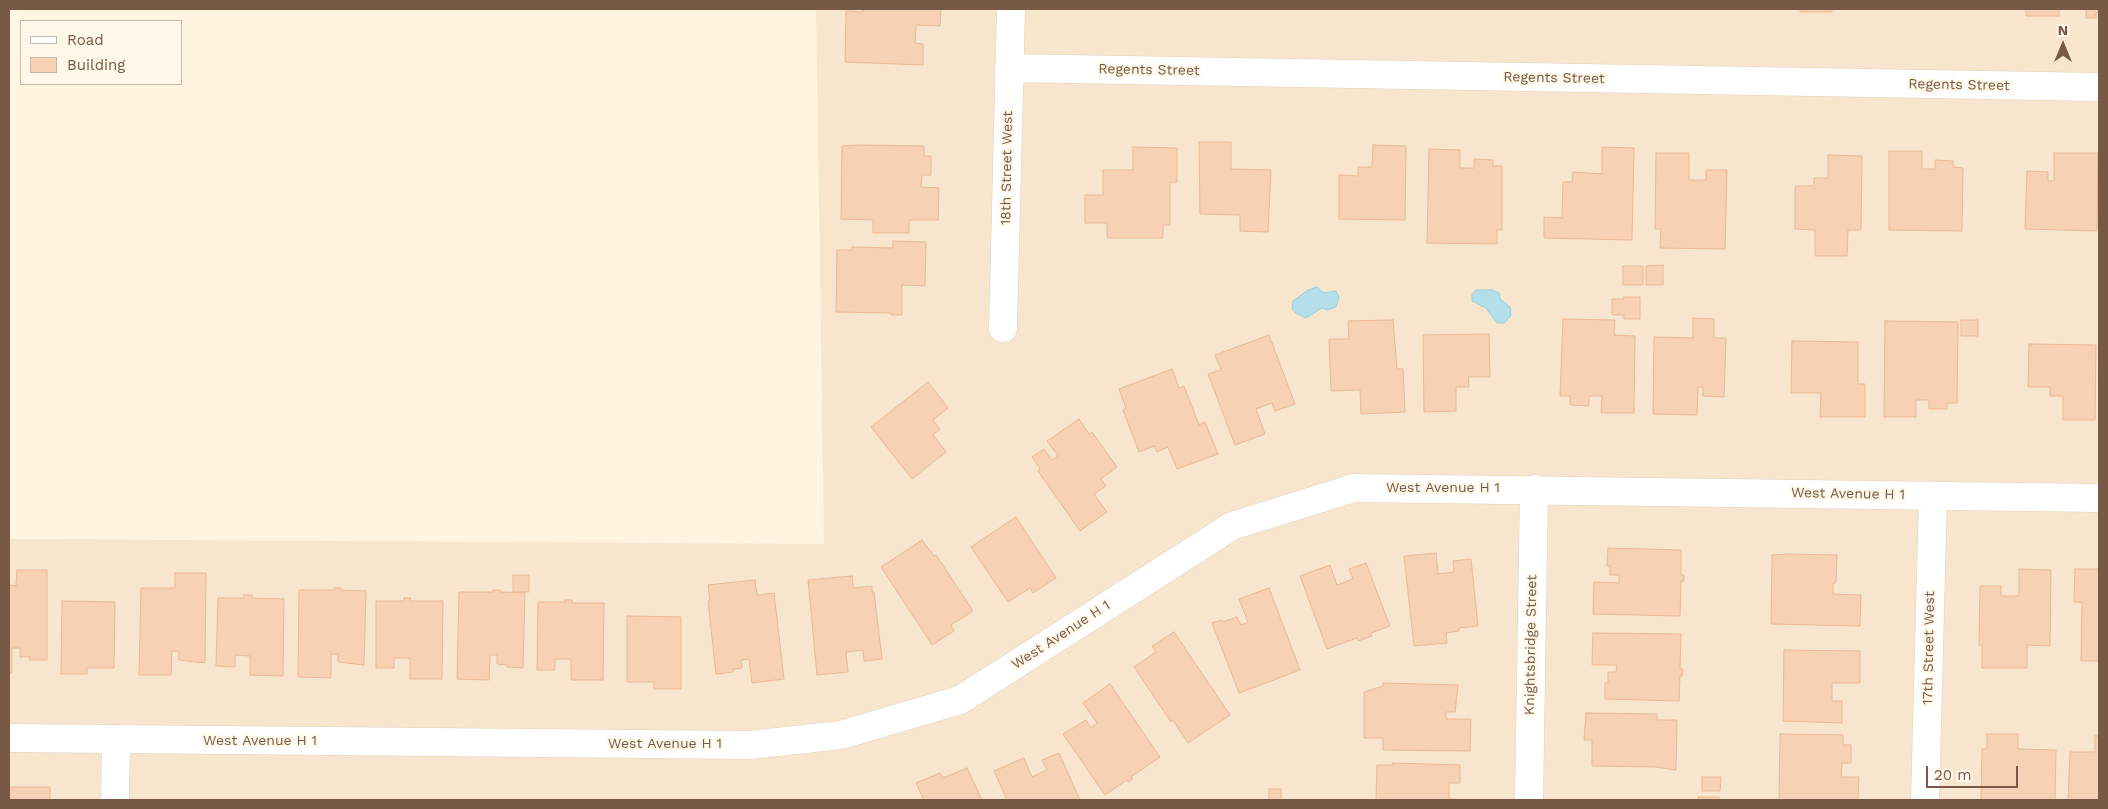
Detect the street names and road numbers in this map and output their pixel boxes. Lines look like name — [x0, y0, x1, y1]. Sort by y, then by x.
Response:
street label: Regents Street — [1098, 61, 1200, 79]
street label: Regents Street — [1503, 69, 1605, 87]
street label: Regents Street — [1908, 76, 2010, 94]
street label: 18th Street West — [998, 111, 1016, 225]
street label: West Avenue H 1 — [1386, 480, 1500, 496]
street label: West Avenue H 1 — [1791, 485, 1905, 503]
street label: Knightsbridge Street — [1521, 575, 1541, 715]
street label: 17th Street West — [1920, 591, 1938, 705]
street label: West Avenue H 1 — [1009, 597, 1113, 673]
street label: West Avenue H 1 — [203, 733, 317, 749]
street label: West Avenue H 1 — [608, 736, 722, 752]

